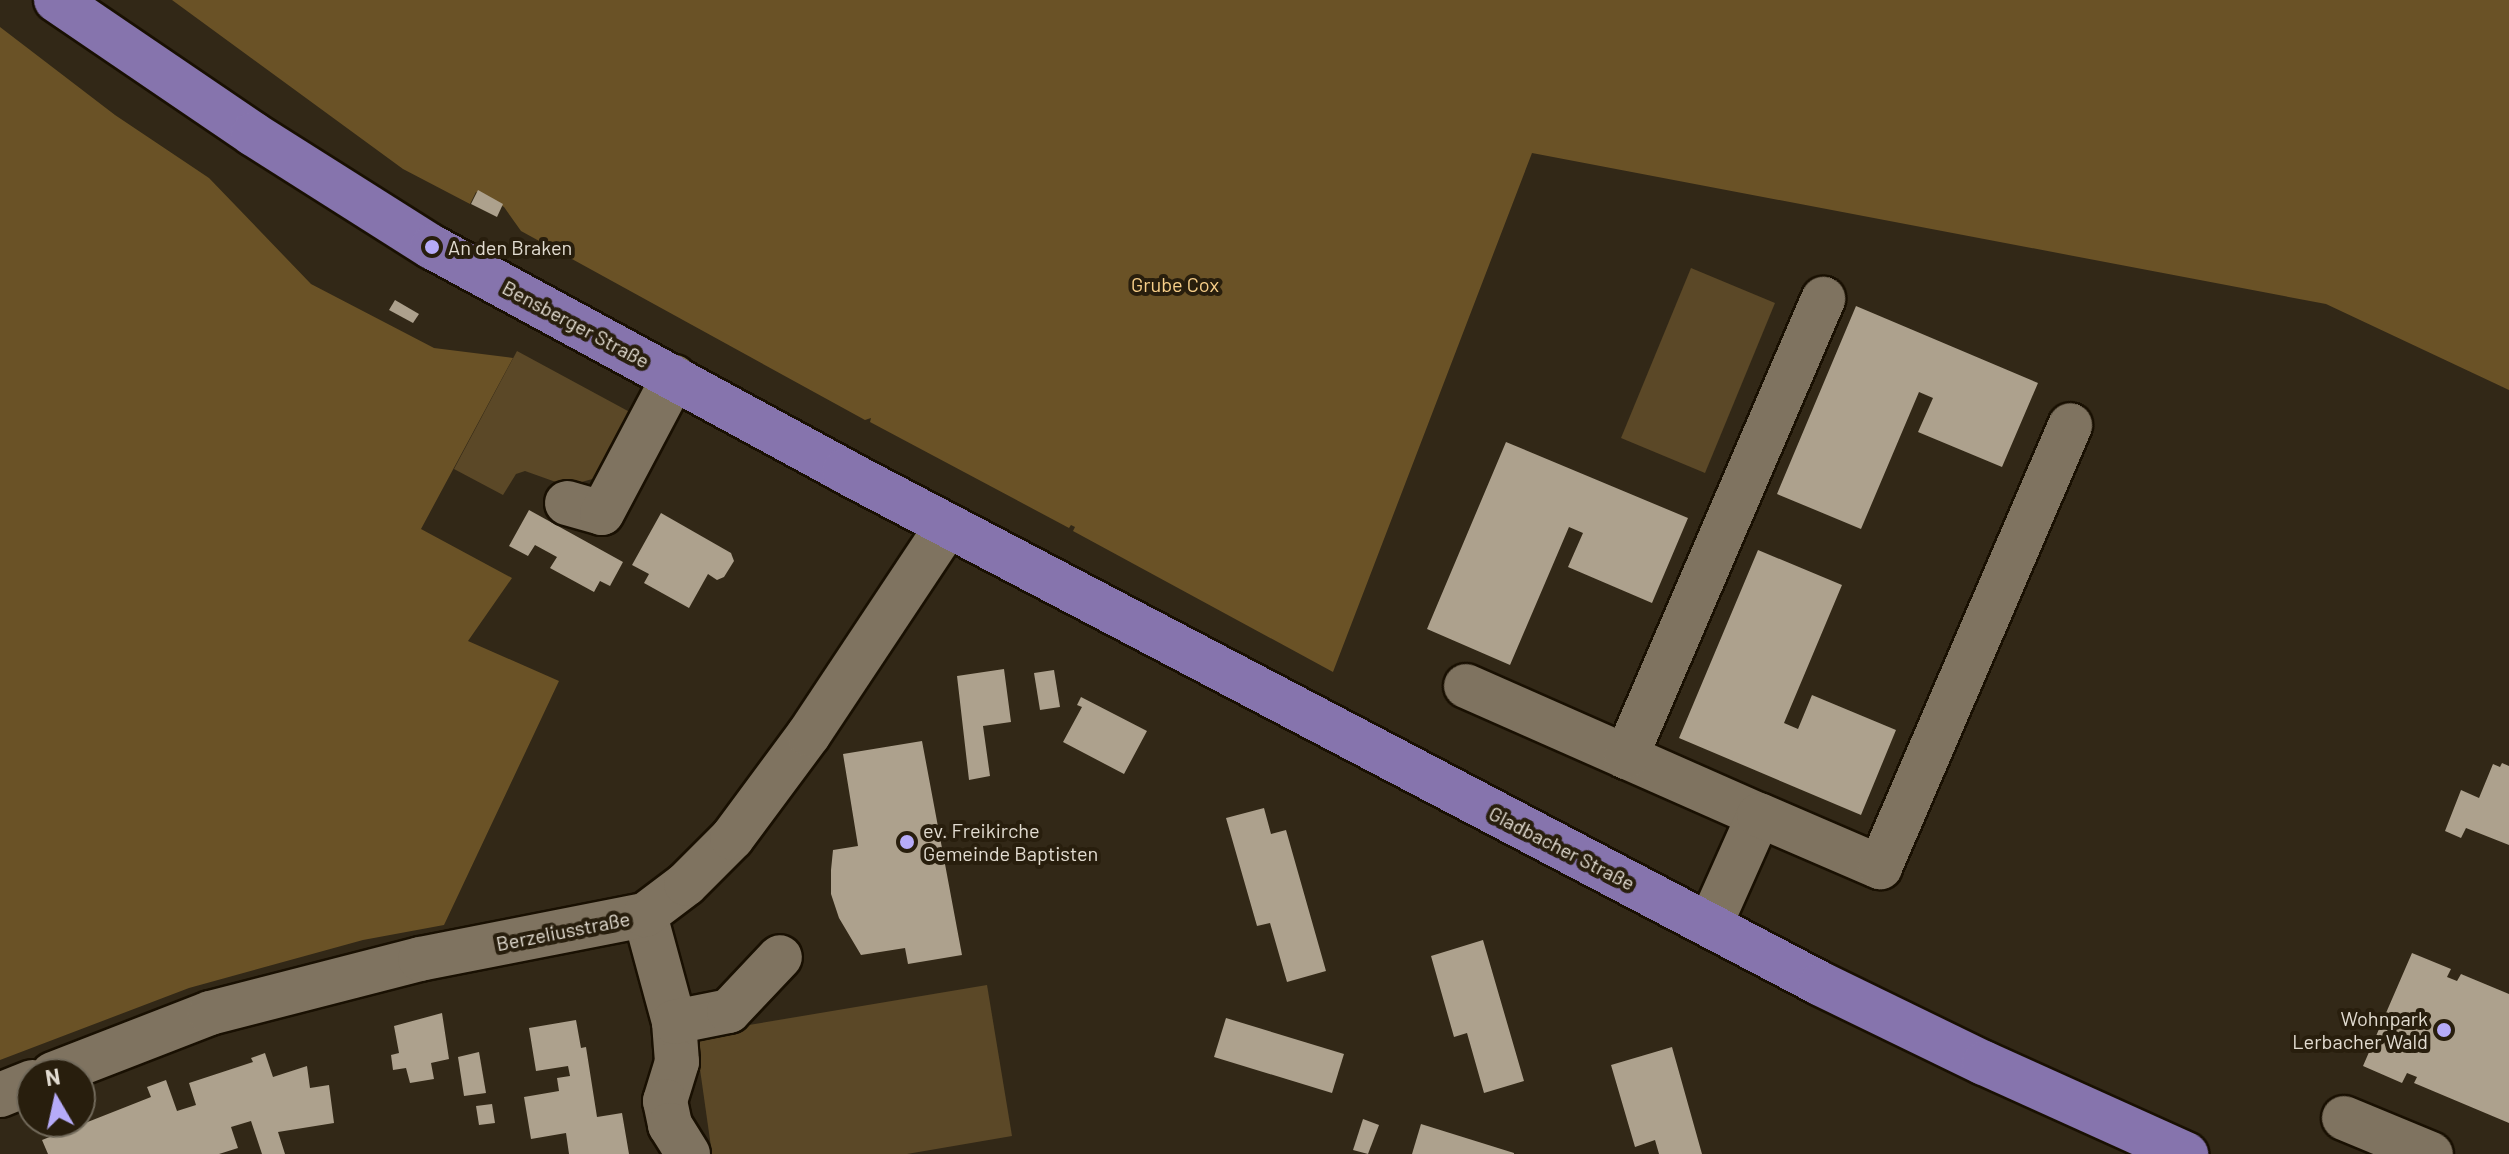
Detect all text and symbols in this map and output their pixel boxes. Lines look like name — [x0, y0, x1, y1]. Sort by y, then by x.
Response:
place label: An den Braken — [448, 235, 572, 259]
marker: An den Braken — [423, 238, 441, 256]
park label: Grube Cox — [1131, 272, 1219, 296]
street label: Bensberger Straße — [498, 275, 654, 373]
street label: Gladbacher Straße — [1485, 801, 1639, 895]
place label: ev. Freikirche Gemeinde Baptisten — [923, 818, 1098, 865]
marker: ev. Freikirche Gemeinde Baptisten — [898, 833, 916, 851]
street label: Berzeliusstraße — [494, 906, 632, 956]
place label: Wohnpark Lerbacher Wald — [2292, 1006, 2428, 1053]
marker: Wohnpark Lerbacher Wald — [2435, 1021, 2453, 1039]
north arrow — [16, 1058, 96, 1138]
text: N — [43, 1062, 62, 1090]

